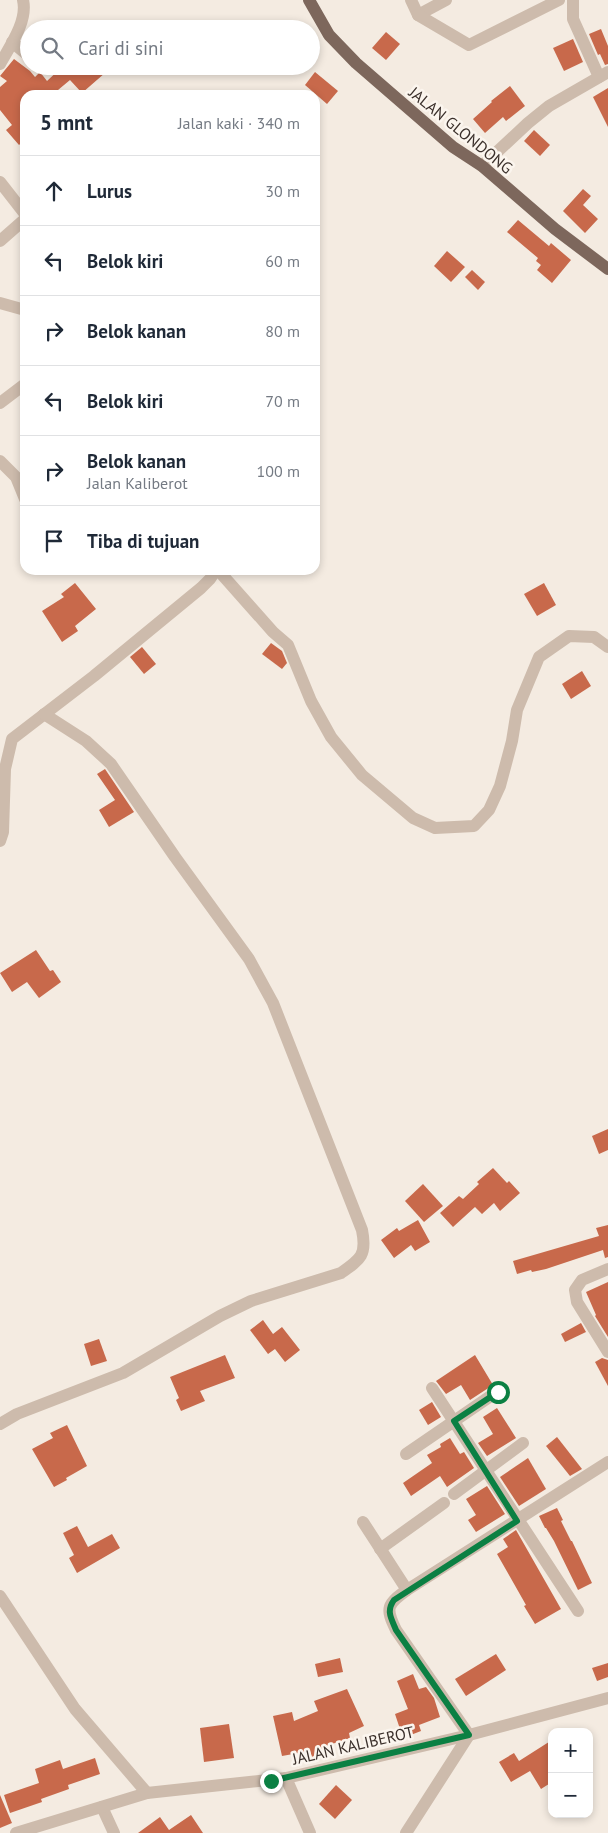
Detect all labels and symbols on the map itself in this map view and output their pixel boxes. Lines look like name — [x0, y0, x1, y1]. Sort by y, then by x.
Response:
street label: JALAN GLONDONG — [404, 81, 517, 178]
route start — [487, 1381, 510, 1404]
street label: JALAN KALIBEROT — [289, 1721, 416, 1769]
route end — [260, 1770, 283, 1793]

